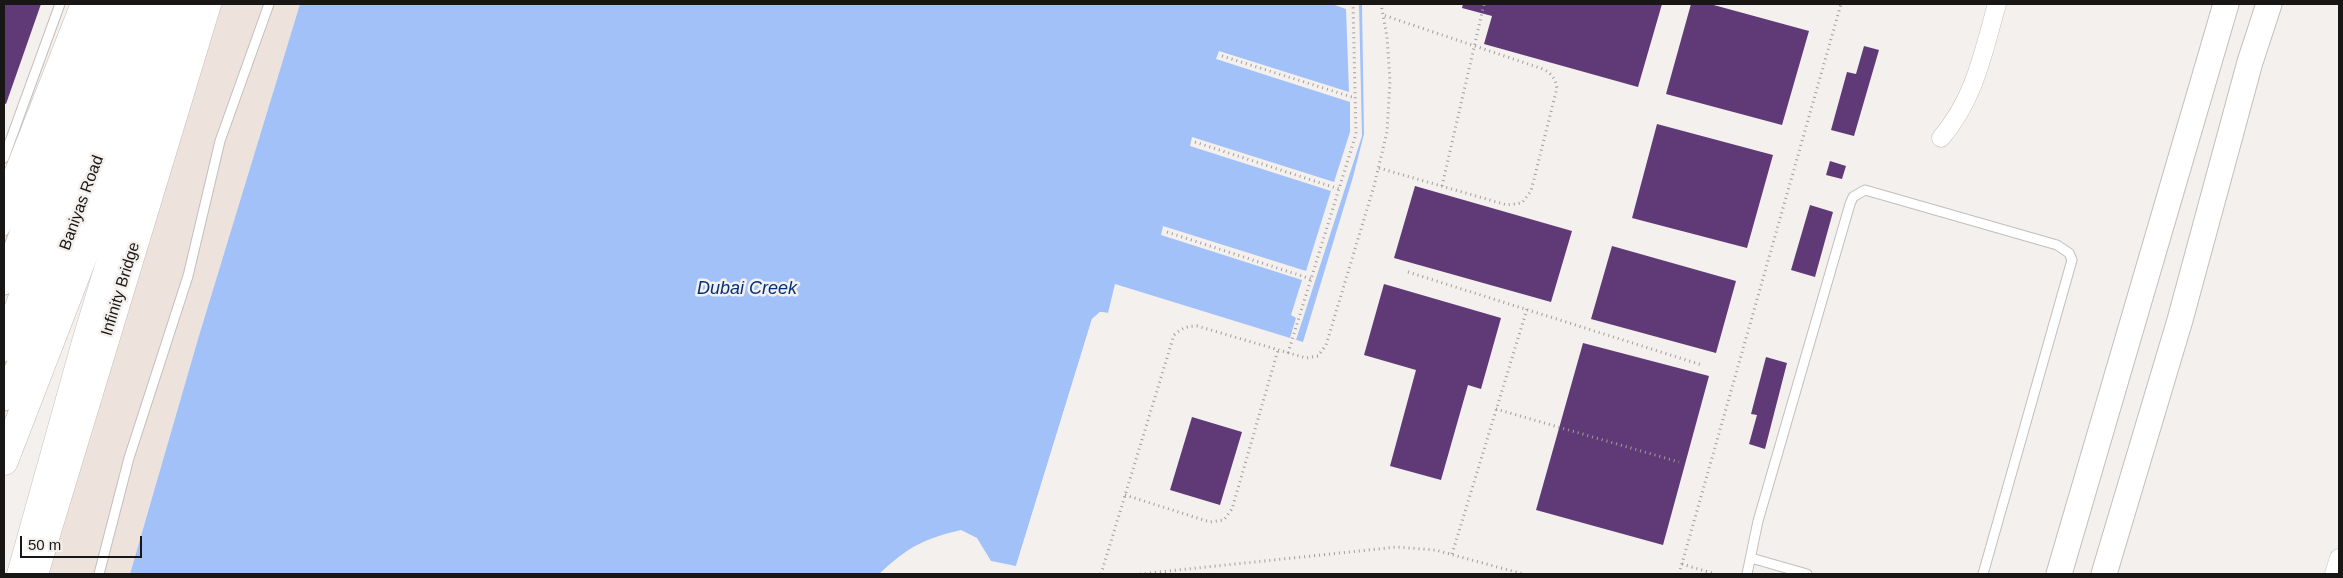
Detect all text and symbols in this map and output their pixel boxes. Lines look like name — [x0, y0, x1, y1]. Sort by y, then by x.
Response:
street label: Baniyas Road — [56, 153, 108, 253]
street label: Infinity Bridge — [98, 240, 144, 338]
water label: Dubai Creek — [697, 278, 797, 300]
scale bar — [22, 526, 145, 558]
text: 50 m — [28, 536, 61, 553]

